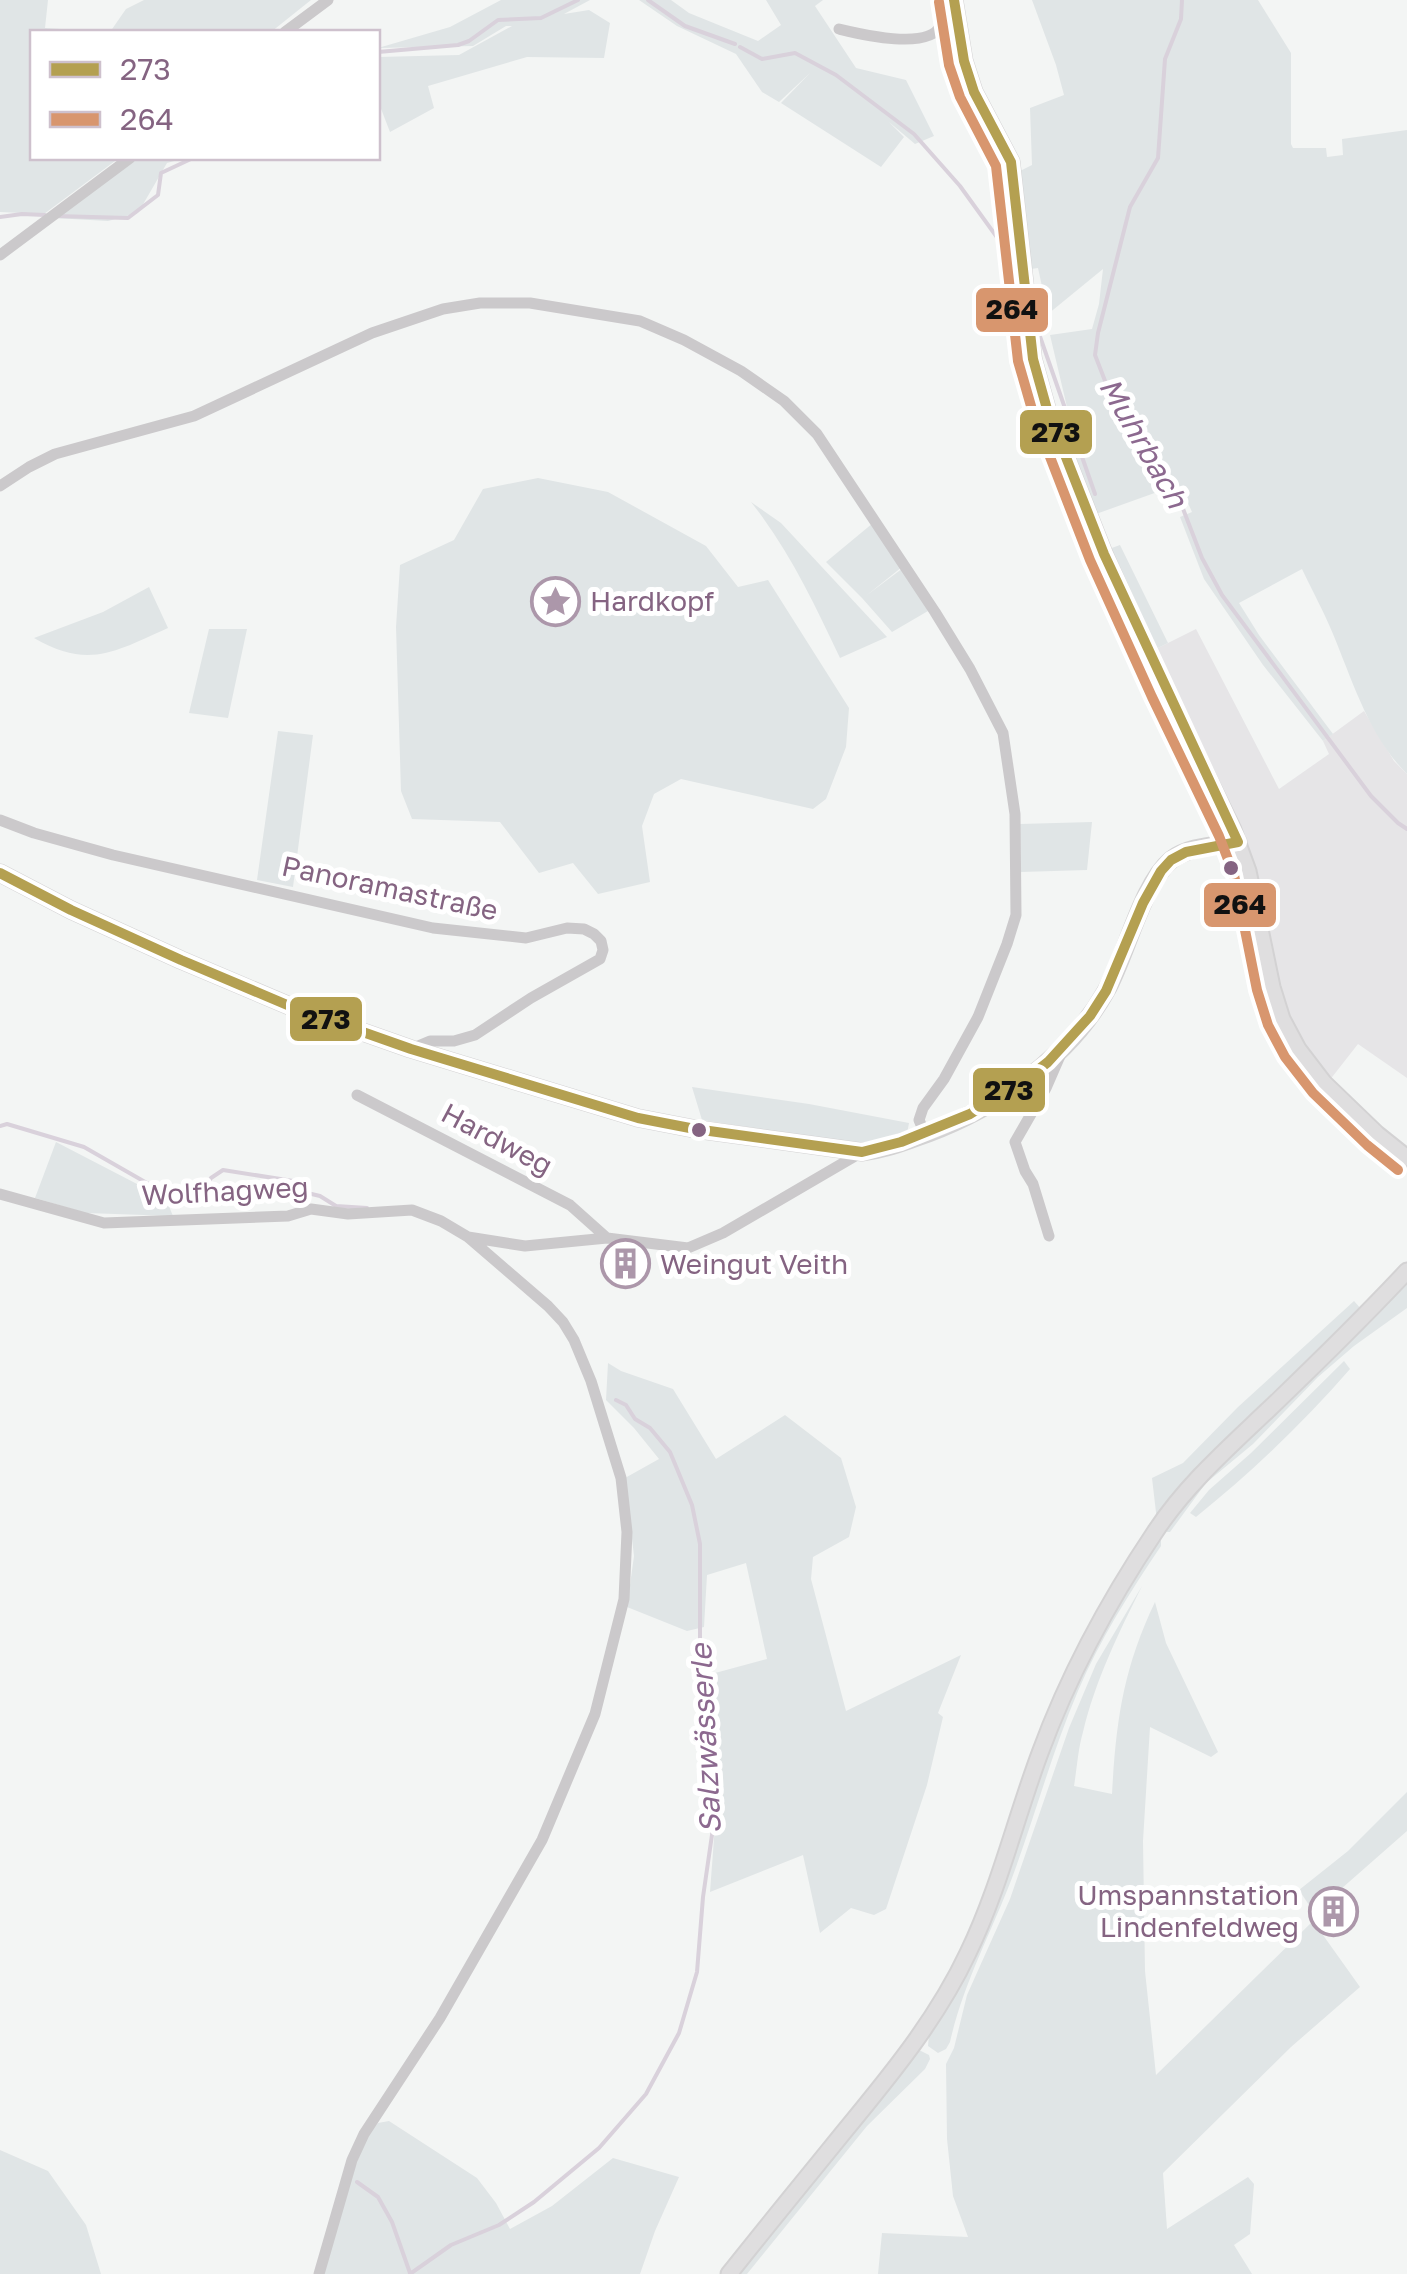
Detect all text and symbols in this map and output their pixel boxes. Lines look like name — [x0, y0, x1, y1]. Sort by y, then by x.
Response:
legend — [30, 30, 380, 160]
text: 273 — [120, 51, 171, 87]
text: 264 — [120, 101, 174, 137]
line badge: 264 — [974, 286, 1050, 334]
text: 264 — [986, 292, 1038, 325]
water label: Muhrbach — [1092, 371, 1196, 515]
line badge: 273 — [1018, 408, 1094, 456]
text: 273 — [1031, 415, 1081, 448]
place icon: Hardkopf — [529, 575, 581, 627]
place label: Hardkopf — [590, 584, 714, 617]
street label: Panoramastraße — [279, 849, 501, 927]
unlabelled marker — [1221, 858, 1241, 878]
line badge: 264 — [1202, 881, 1278, 929]
text: 264 — [1214, 887, 1266, 920]
line badge: 273 — [288, 995, 364, 1043]
text: 273 — [301, 1002, 351, 1035]
line badge: 273 — [971, 1066, 1047, 1114]
text: 273 — [984, 1073, 1034, 1106]
street label: Hardweg — [436, 1096, 558, 1181]
unlabelled marker — [689, 1120, 709, 1140]
street label: Wolfhagweg — [141, 1170, 309, 1211]
building icon: Weingut Veith — [599, 1238, 651, 1290]
place label: Weingut Veith — [660, 1247, 848, 1280]
water label: Salzwässerle — [682, 1641, 728, 1835]
place label: Umspannstation Lindenfeldweg — [1077, 1878, 1299, 1943]
building icon: Umspannstation Lindenfeldweg — [1308, 1885, 1360, 1937]

